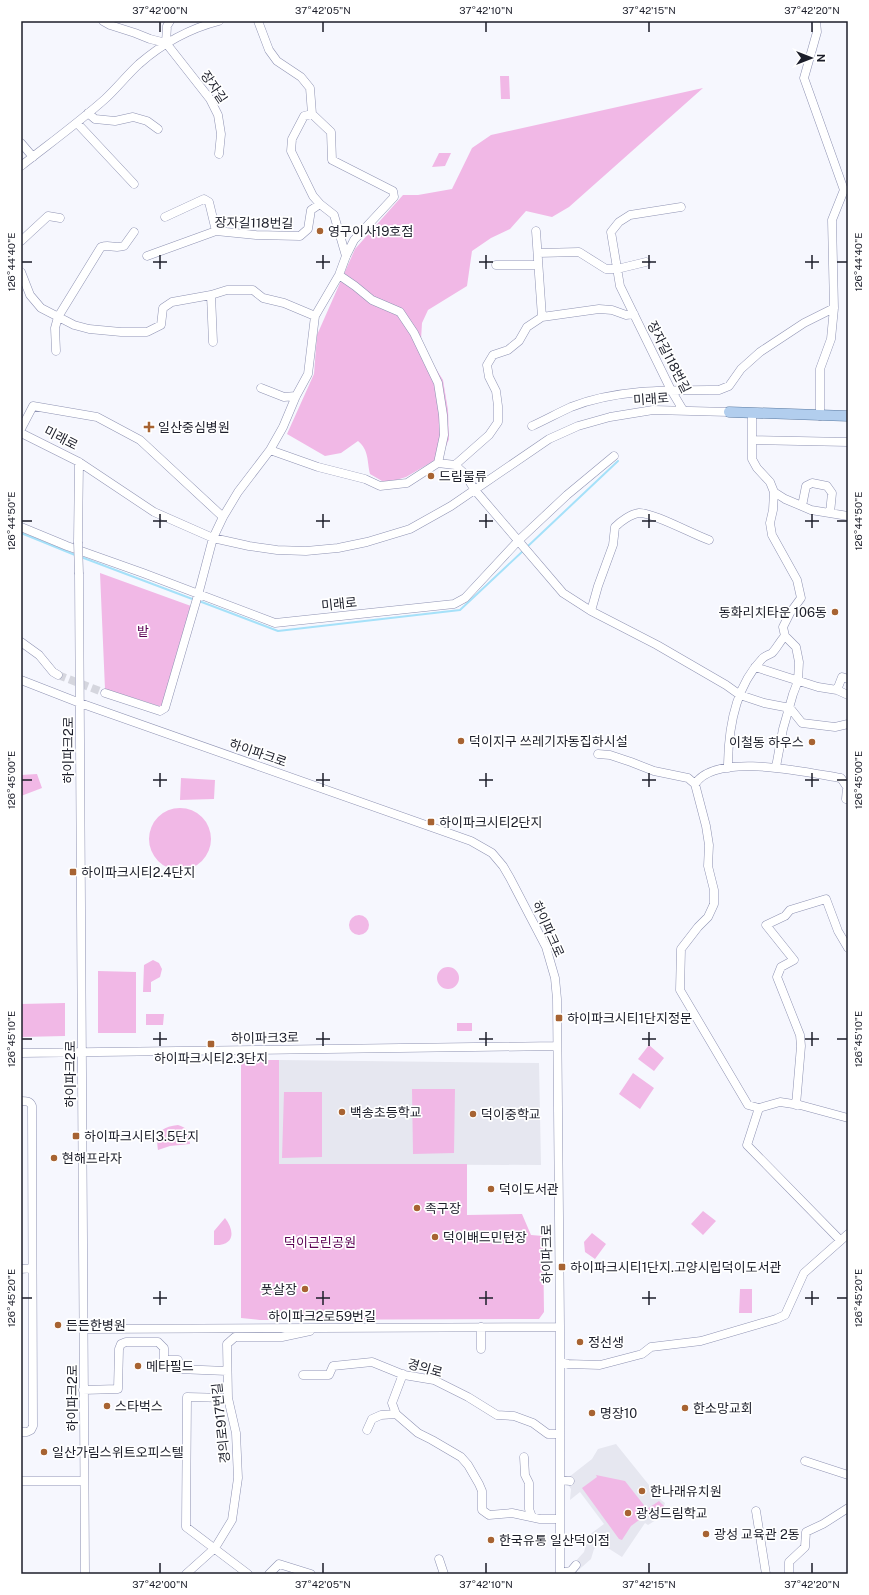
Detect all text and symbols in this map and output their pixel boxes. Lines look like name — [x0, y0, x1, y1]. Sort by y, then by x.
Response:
text: 37°42'00"N — [132, 4, 188, 16]
text: 37°42'05"N — [295, 4, 351, 16]
text: 37°42'10"N — [459, 4, 513, 16]
text: 37°42'15"N — [622, 4, 676, 16]
text: 37°42'20"N — [784, 4, 840, 16]
north arrow — [791, 38, 831, 78]
text: N — [815, 54, 827, 62]
street label: 장자길 — [198, 68, 230, 106]
street label: 장자길118번길 — [214, 215, 294, 231]
place label: 영구이사19호점 — [328, 224, 413, 239]
marker: 영구이사19호점 — [315, 226, 325, 236]
text: 126°44'40"E — [5, 233, 17, 291]
text: 126°44'40"E — [852, 233, 864, 291]
street label: 장자길118번길 — [644, 318, 694, 396]
street label: 미래로 — [633, 390, 669, 408]
place label: 일산중심병원 — [158, 420, 230, 435]
marker: 일산중심병원 — [143, 421, 155, 433]
street label: 미래로 — [42, 423, 80, 453]
place label: 드림물류 — [439, 469, 487, 484]
marker: 드림물류 — [426, 471, 436, 481]
text: 126°44'50"E — [5, 492, 17, 550]
text: 126°44'50"E — [852, 492, 864, 550]
street label: 미래로 — [320, 595, 358, 613]
place label: 동화리치타운 106동 — [719, 605, 827, 620]
marker: 동화리치타운 106동 — [830, 607, 840, 617]
park label: 밭 — [137, 624, 149, 639]
street label: 하이파크2로 — [61, 716, 76, 784]
place label: 덕이지구 쓰레기자동집하시설 — [469, 734, 628, 749]
place label: 이철동 하우스 — [729, 735, 804, 750]
street label: 하이파크로 — [227, 736, 289, 770]
marker: 덕이지구 쓰레기자동집하시설 — [456, 736, 466, 746]
marker: 이철동 하우스 — [807, 737, 817, 747]
text: 126°45'00"E — [5, 751, 17, 809]
text: 126°45'00"E — [852, 751, 864, 809]
place label: 하이파크시티2단지 — [439, 815, 542, 830]
marker: 하이파크시티2단지 — [426, 817, 436, 827]
place label: 하이파크시티2.4단지 — [81, 865, 195, 880]
marker: 하이파크시티2.4단지 — [68, 867, 78, 877]
street label: 하이파크로 — [529, 899, 567, 959]
text: 126°45'10"E — [5, 1011, 17, 1067]
place label: 하이파크시티1단지정문 — [567, 1011, 692, 1026]
text: 126°45'10"E — [852, 1011, 864, 1067]
marker: 하이파크시티1단지정문 — [554, 1013, 564, 1023]
street label: 하이파크3로 — [231, 1030, 299, 1046]
marker: 하이파크시티2.3단지 — [206, 1039, 216, 1049]
street label: 하이파크2로 — [63, 1040, 78, 1108]
place label: 하이파크시티2.3단지 — [154, 1051, 268, 1066]
place label: 백송초등학교 — [350, 1105, 422, 1120]
marker: 백송초등학교 — [337, 1107, 347, 1117]
place label: 덕이중학교 — [481, 1107, 541, 1122]
marker: 덕이중학교 — [468, 1109, 478, 1119]
place label: 하이파크시티3.5단지 — [84, 1129, 199, 1144]
marker: 하이파크시티3.5단지 — [71, 1131, 81, 1141]
place label: 현해프라자 — [62, 1151, 122, 1166]
marker: 현해프라자 — [49, 1153, 59, 1163]
place label: 덕이도서관 — [499, 1182, 559, 1197]
marker: 덕이도서관 — [486, 1184, 496, 1194]
place label: 족구장 — [425, 1201, 461, 1216]
marker: 족구장 — [412, 1203, 422, 1213]
street label: 하이파크로 — [539, 1224, 555, 1284]
place label: 덕이배드민턴장 — [443, 1230, 527, 1245]
marker: 덕이배드민턴장 — [430, 1232, 440, 1242]
park label: 덕이근린공원 — [284, 1235, 356, 1250]
place label: 하이파크시티1단지.고양시립덕이도서관 — [570, 1260, 782, 1275]
marker: 하이파크시티1단지.고양시립덕이도서관 — [557, 1262, 567, 1272]
text: 126°45'20"E — [5, 1269, 17, 1327]
text: 126°45'20"E — [852, 1269, 864, 1327]
place label: 풋살장 — [261, 1282, 297, 1297]
marker: 풋살장 — [300, 1284, 310, 1294]
street label: 하이파크2로59번길 — [268, 1309, 376, 1324]
place label: 든든한병원 — [66, 1318, 126, 1333]
marker: 든든한병원 — [53, 1320, 63, 1330]
place label: 정선생 — [588, 1335, 624, 1350]
marker: 정선생 — [575, 1337, 585, 1347]
street label: 경의로 — [406, 1356, 444, 1380]
place label: 메타필드 — [146, 1359, 194, 1374]
marker: 메타필드 — [133, 1361, 143, 1371]
street label: 하이파크2로 — [65, 1364, 80, 1432]
street label: 경의로917번길 — [209, 1382, 233, 1464]
place label: 스타벅스 — [115, 1399, 163, 1414]
marker: 스타벅스 — [102, 1401, 112, 1411]
place label: 한소망교회 — [693, 1401, 753, 1416]
marker: 한소망교회 — [680, 1403, 690, 1413]
place label: 명장10 — [600, 1406, 637, 1421]
marker: 명장10 — [587, 1408, 597, 1418]
place label: 일산가림스위트오피스텔 — [52, 1445, 184, 1460]
marker: 일산가림스위트오피스텔 — [39, 1447, 49, 1457]
place label: 한나래유치원 — [650, 1484, 722, 1499]
marker: 한나래유치원 — [637, 1486, 647, 1496]
place label: 광성드림학교 — [636, 1506, 708, 1521]
marker: 광성드림학교 — [623, 1508, 633, 1518]
place label: 광성 교육관 2동 — [714, 1527, 800, 1542]
marker: 광성 교육관 2동 — [701, 1529, 711, 1539]
place label: 한국유통 일산덕이점 — [499, 1533, 610, 1548]
marker: 한국유통 일산덕이점 — [486, 1535, 496, 1545]
text: 37°42'00"N — [132, 1578, 188, 1590]
text: 37°42'05"N — [295, 1578, 351, 1590]
text: 37°42'10"N — [459, 1578, 513, 1590]
text: 37°42'15"N — [622, 1578, 676, 1590]
text: 37°42'20"N — [784, 1578, 840, 1590]

